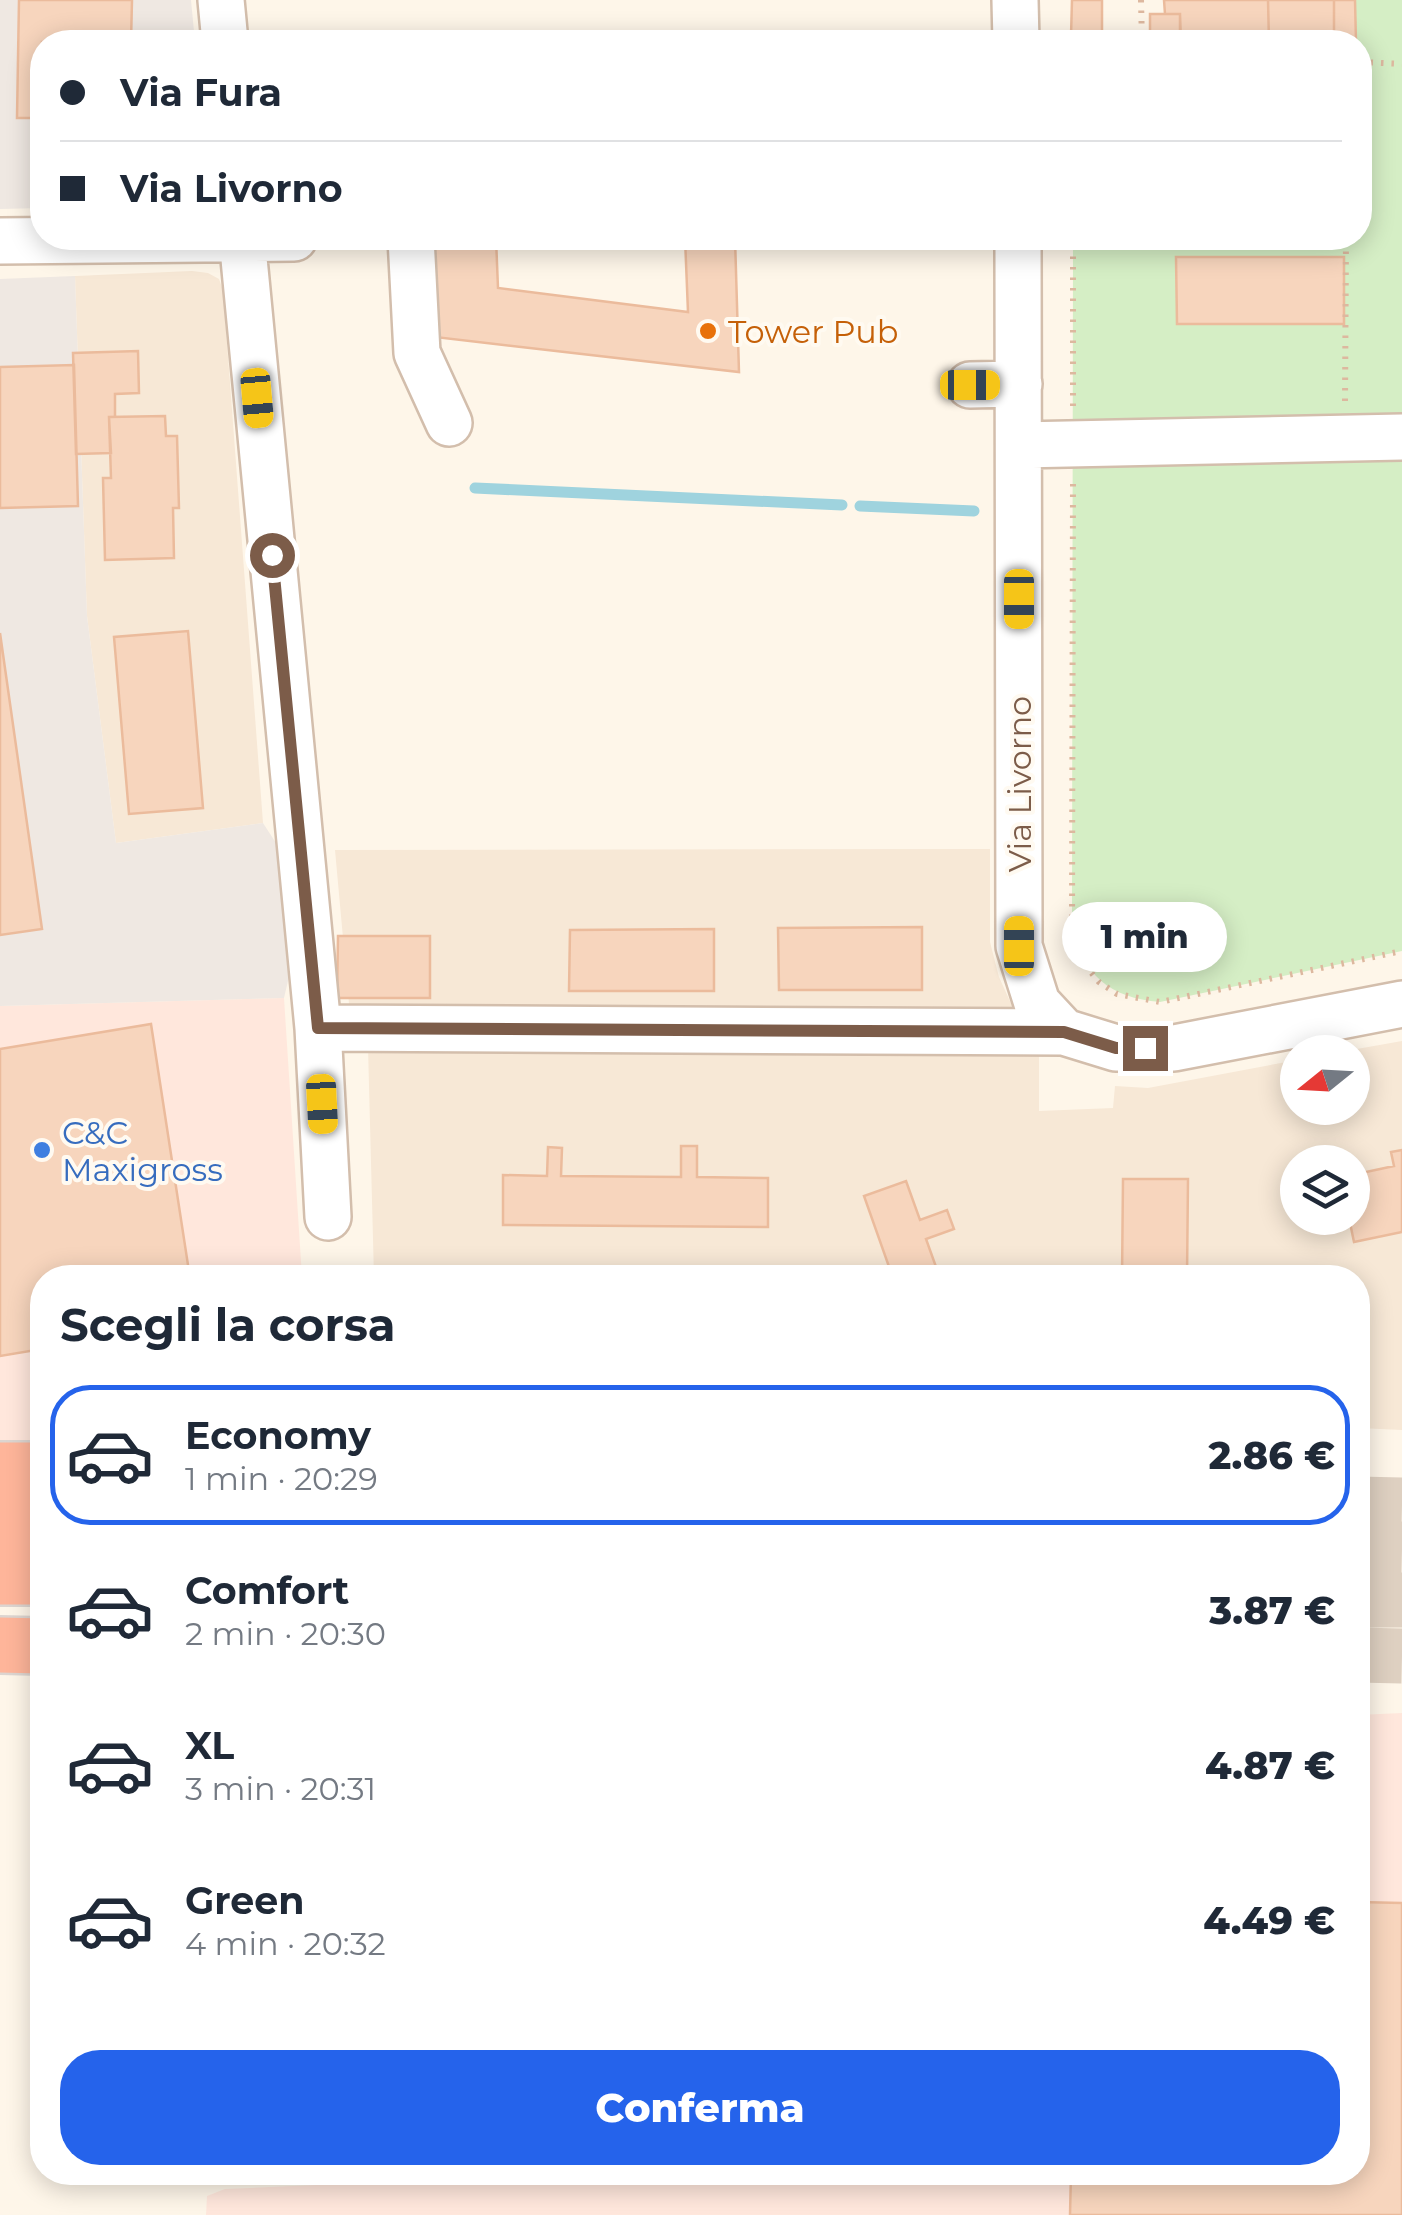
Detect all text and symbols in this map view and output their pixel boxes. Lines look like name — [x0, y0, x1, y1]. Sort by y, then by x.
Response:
text: Via Fura — [120, 69, 282, 116]
text: Via Livorno — [120, 165, 343, 212]
place label: Tower Pub — [728, 312, 899, 351]
marker: Tower Pub — [697, 320, 719, 342]
car — [239, 367, 275, 429]
car — [940, 370, 1000, 400]
route start — [250, 533, 295, 578]
car — [1004, 569, 1034, 629]
street label: Via Livorno — [1000, 696, 1039, 872]
callout: 1 min — [1062, 903, 1228, 973]
car — [1004, 916, 1034, 976]
text: 1 min — [1100, 917, 1189, 956]
route end — [1123, 1026, 1168, 1071]
north arrow — [1280, 1035, 1370, 1125]
map controls — [1280, 1035, 1370, 1235]
car — [305, 1073, 339, 1135]
place label: C&C Maxigross — [62, 1113, 223, 1189]
marker: C&C Maxigross — [31, 1139, 53, 1161]
button: layers — [1280, 1145, 1370, 1235]
text: Scegli la corsa — [60, 1297, 396, 1352]
icon: car — [65, 1410, 155, 1500]
text: Economy — [185, 1412, 371, 1459]
text: 2.86 € — [1208, 1432, 1335, 1479]
text: 1 min · 20:29 — [185, 1459, 378, 1498]
icon: car — [65, 1565, 155, 1655]
text: Comfort — [185, 1567, 349, 1614]
text: 3.87 € — [1209, 1587, 1335, 1634]
text: 2 min · 20:30 — [185, 1614, 386, 1653]
icon: car — [65, 1720, 155, 1810]
text: XL — [185, 1722, 234, 1769]
text: 4.87 € — [1205, 1742, 1335, 1789]
text: 3 min · 20:31 — [185, 1769, 376, 1808]
icon: car — [65, 1875, 155, 1965]
text: Green — [185, 1877, 305, 1924]
text: 4.49 € — [1203, 1897, 1335, 1944]
text: 4 min · 20:32 — [185, 1924, 386, 1963]
button: Conferma — [60, 2050, 1340, 2165]

